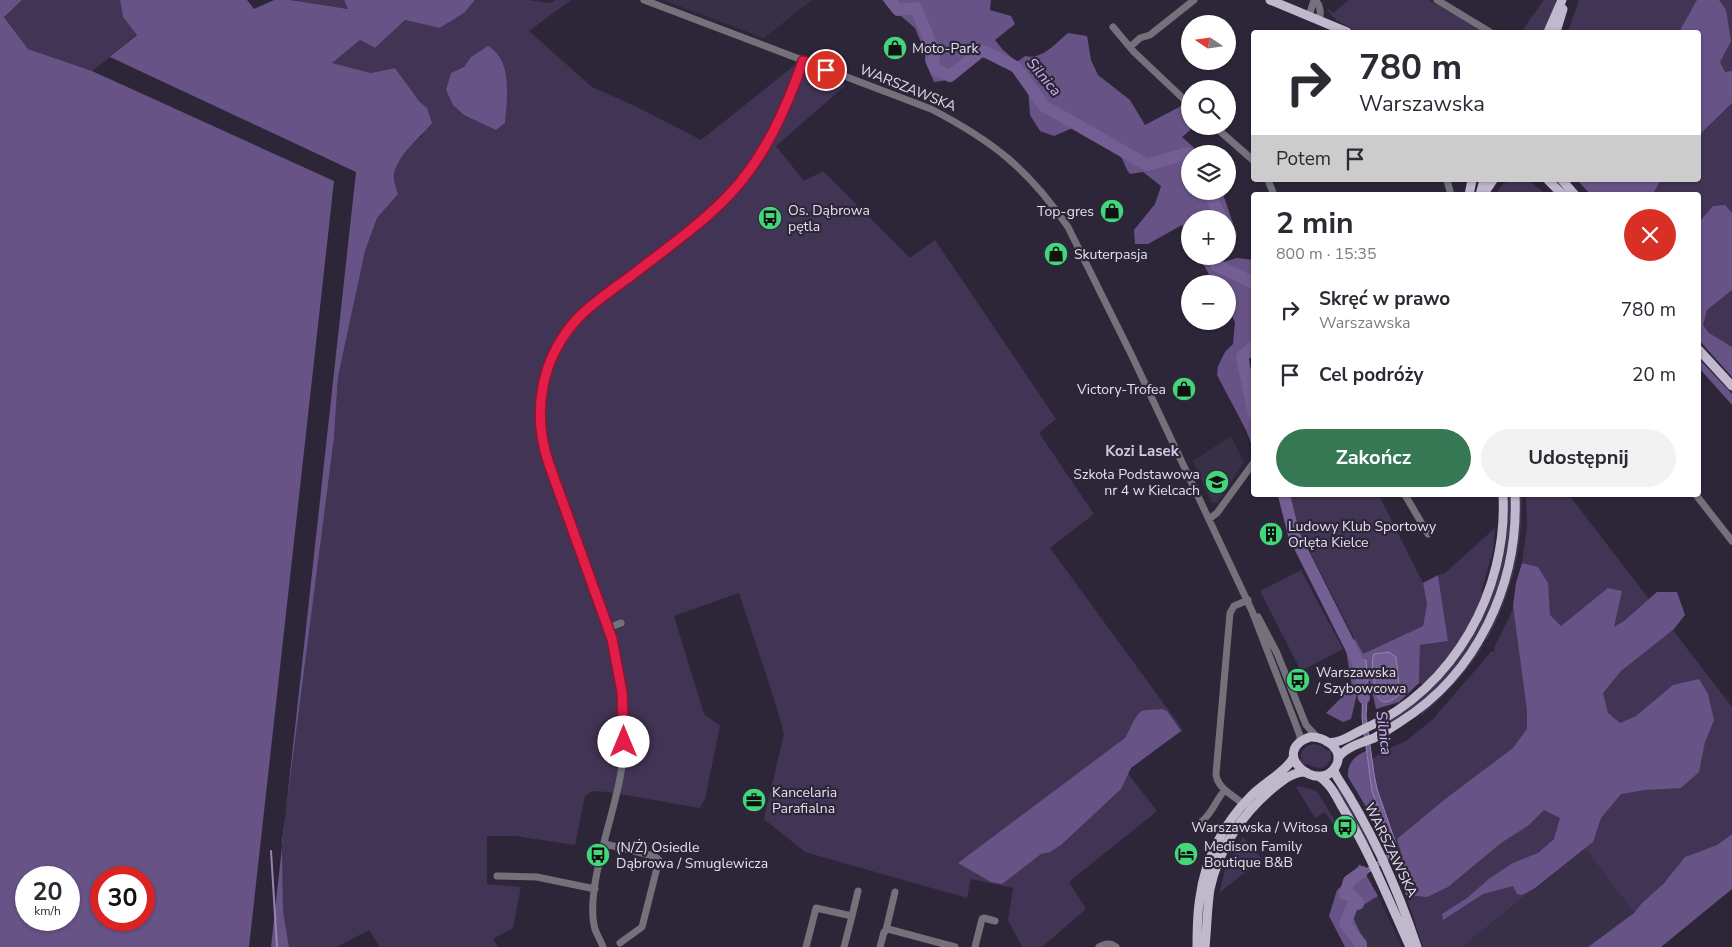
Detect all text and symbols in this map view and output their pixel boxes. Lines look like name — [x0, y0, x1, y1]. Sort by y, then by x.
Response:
north arrow — [1181, 15, 1236, 70]
map controls — [1181, 15, 1236, 330]
shop icon: Moto-Park — [882, 35, 908, 61]
place label: Moto-Park — [912, 39, 979, 58]
text: 780 m — [1359, 44, 1462, 91]
pin — [805, 49, 847, 91]
icon: right — [1276, 50, 1341, 115]
water label: Silnica — [1022, 54, 1066, 100]
icon: arrive — [812, 56, 840, 84]
street label: WARSZAWSKA — [857, 60, 959, 116]
button: search — [1181, 80, 1236, 135]
text: Warszawska — [1359, 89, 1485, 119]
button: layers — [1181, 145, 1236, 200]
icon: arrive — [1341, 145, 1369, 173]
text: Potem — [1276, 146, 1331, 172]
shop icon: Top-gres — [1099, 198, 1125, 224]
place label: Os. Dąbrowa pętla — [788, 201, 870, 236]
place label: Top-gres — [1037, 202, 1094, 221]
text: 2 min — [1276, 203, 1354, 244]
bus stop icon: Os. Dąbrowa pętla — [757, 205, 783, 231]
button: close — [1624, 209, 1676, 261]
button: + — [1181, 210, 1236, 265]
shop icon: Skuterpasja — [1043, 241, 1069, 267]
text: 800 m · 15:35 — [1276, 243, 1377, 265]
place label: Skuterpasja — [1074, 245, 1148, 264]
button: − — [1181, 275, 1236, 330]
text: Skręć w prawo — [1319, 286, 1450, 312]
icon: right — [1276, 296, 1304, 324]
text: 780 m — [1621, 297, 1676, 323]
text: Warszawska — [1319, 312, 1411, 334]
icon: arrive — [1276, 361, 1304, 389]
text: Cel podróży — [1319, 362, 1423, 388]
text: 20 m — [1632, 362, 1676, 388]
shop icon: Victory-Trofea — [1171, 376, 1197, 402]
place label: Victory-Trofea — [1076, 380, 1166, 399]
button: Zakończ — [1276, 429, 1471, 487]
button: Udostępnij — [1481, 429, 1676, 487]
district label: Kozi Lasek — [1105, 441, 1180, 461]
place label: Szkoła Podstawowa nr 4 w Kielcach — [1073, 465, 1200, 500]
school or university icon: Szkoła Podstawowa nr 4 w Kielcach — [1204, 469, 1230, 495]
place label: Ludowy Klub Sportowy Orlęta Kielce — [1288, 517, 1437, 552]
building icon: Ludowy Klub Sportowy Orlęta Kielce — [1258, 521, 1284, 547]
place label: Warszawska / Szybowcowa — [1315, 663, 1406, 698]
bus stop icon: Warszawska / Szybowcowa — [1285, 667, 1311, 693]
water label: Silnica — [1371, 710, 1397, 756]
position arrow — [597, 715, 649, 767]
place label: Kancelaria Parafialna — [772, 783, 837, 818]
office icon: Kancelaria Parafialna — [741, 787, 767, 813]
street label: WARSZAWSKA — [1360, 800, 1422, 900]
bus stop icon: Warszawska / Witosa — [1332, 814, 1358, 840]
place label: Warszawska / Witosa — [1191, 818, 1328, 837]
place label: Medison Family Boutique B&B — [1204, 837, 1303, 872]
place label: (N/Ż) Osiedle Dąbrowa / Smuglewicza — [616, 838, 768, 873]
hotel icon: Medison Family Boutique B&B — [1173, 841, 1199, 867]
bus stop icon: (N/Ż) Osiedle Dąbrowa / Smuglewicza — [585, 842, 611, 868]
speed limit sign: 30 — [90, 866, 155, 931]
text: 20 — [32, 875, 63, 909]
text: km/h — [34, 903, 61, 919]

